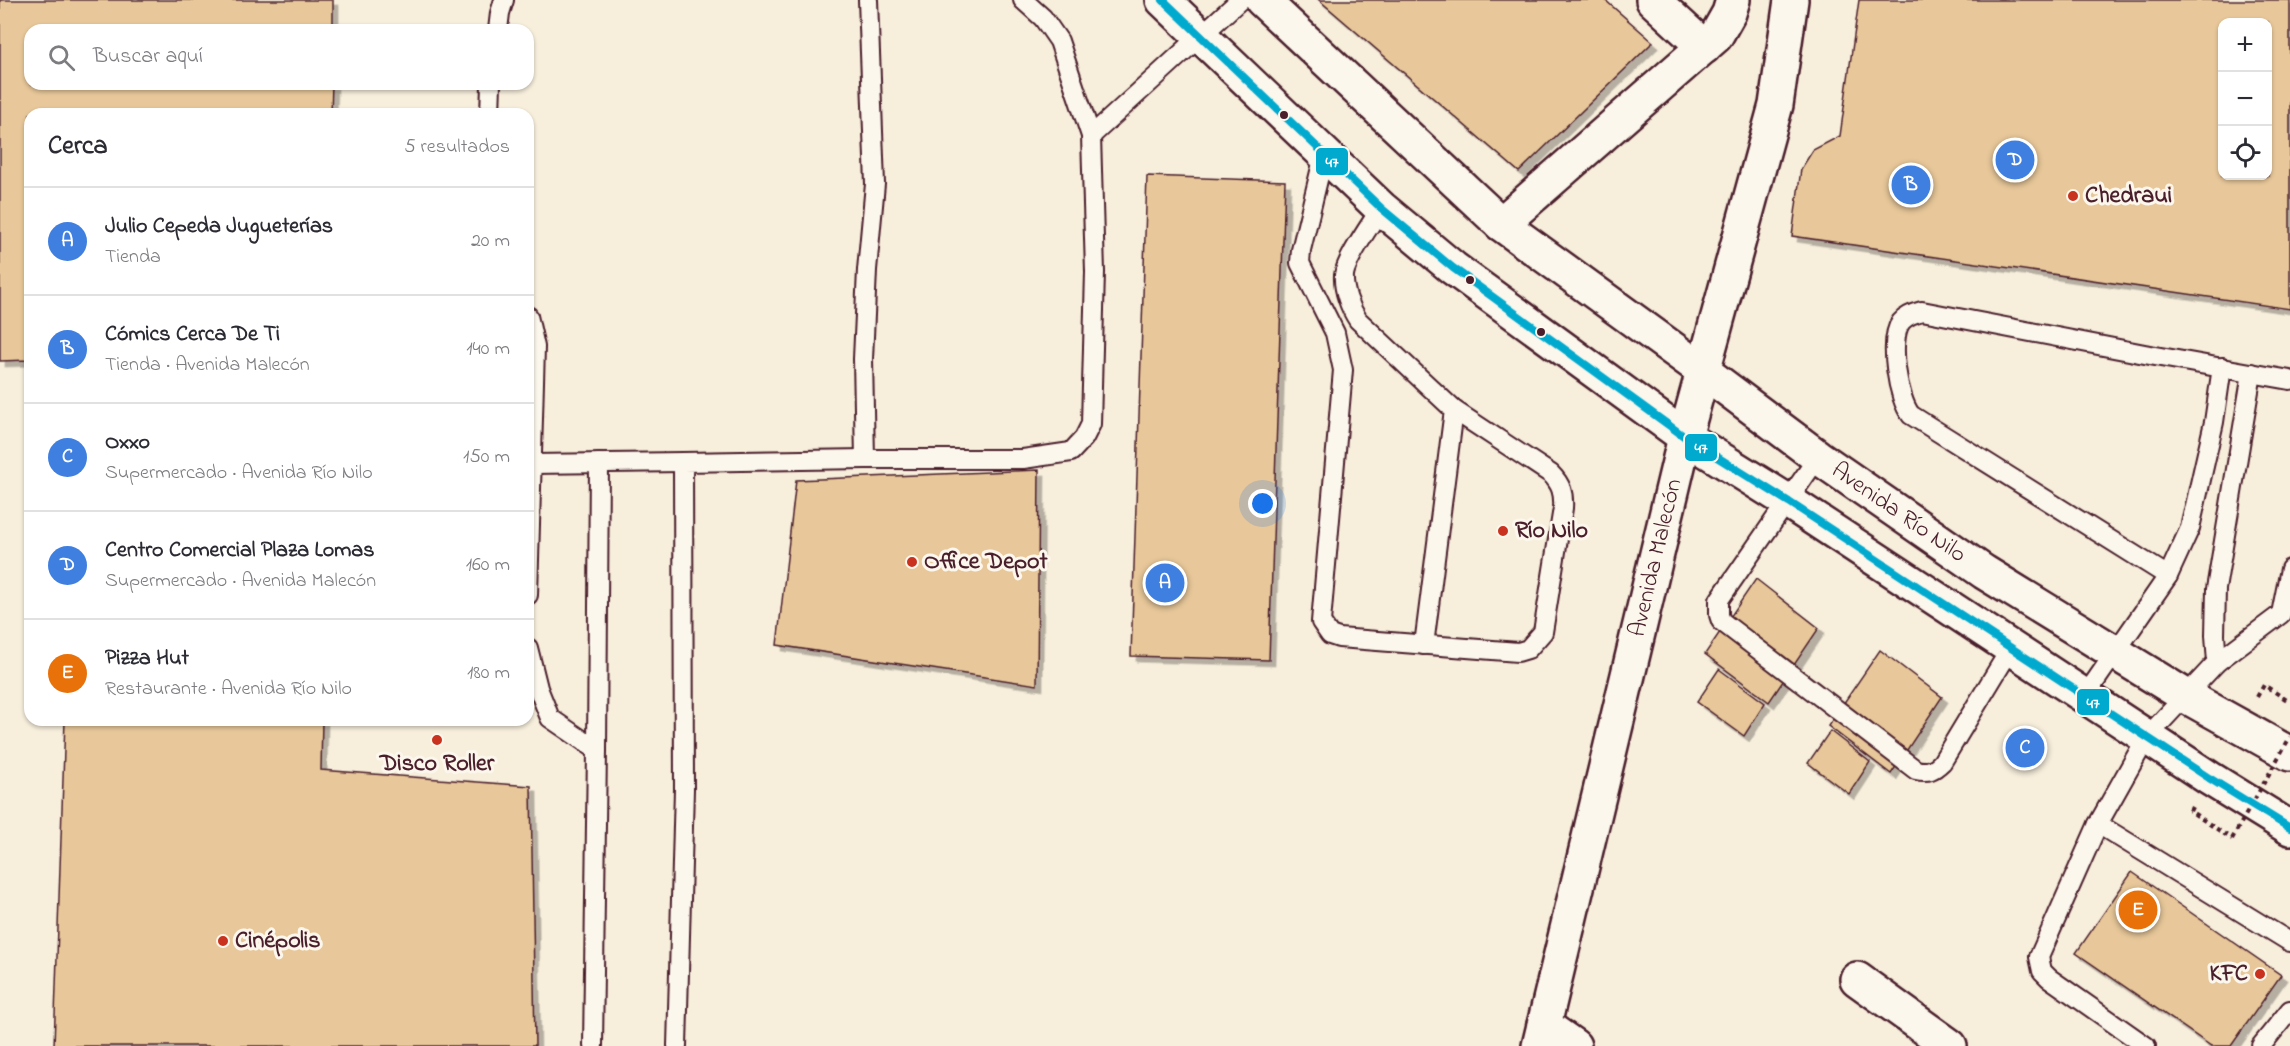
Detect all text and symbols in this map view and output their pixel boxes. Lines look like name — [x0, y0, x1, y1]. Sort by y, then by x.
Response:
map controls — [2218, 18, 2272, 180]
button: + — [2218, 18, 2272, 72]
search box — [24, 24, 534, 90]
icon: search — [45, 41, 78, 74]
text: Buscar aquí — [93, 41, 203, 73]
button: − — [2218, 72, 2272, 126]
unlabelled marker — [1278, 109, 1290, 121]
button: locate — [2218, 126, 2272, 180]
text: Cerca — [48, 128, 108, 166]
text: 5 resultados — [404, 133, 510, 162]
pin: D — [1996, 138, 2034, 182]
line badge: 47 — [1315, 147, 1349, 176]
text: 47 — [1324, 151, 1339, 175]
pin: B — [1892, 162, 1930, 207]
place label: Chedraui — [2085, 179, 2172, 214]
marker: Chedraui — [2066, 189, 2080, 203]
text: Julio Cepeda Jugueterías — [105, 211, 333, 243]
text: A — [61, 227, 74, 256]
text: 20 m — [471, 227, 510, 256]
text: Tienda — [105, 243, 161, 272]
unlabelled marker — [1464, 274, 1476, 286]
text: Cómics Cerca De Ti — [105, 319, 280, 351]
unlabelled marker — [1535, 326, 1547, 338]
text: B — [61, 335, 74, 364]
text: 140 m — [466, 335, 510, 364]
text: Tienda · Avenida Malecón — [105, 351, 310, 380]
text: Oxxo — [105, 427, 150, 459]
line badge: 47 — [1684, 433, 1718, 462]
text: 47 — [1693, 437, 1708, 461]
text: C — [62, 443, 73, 472]
text: 150 m — [463, 443, 510, 472]
street label: Avenida Río Nilo — [1824, 454, 1973, 572]
text: Supermercado · Avenida Río Nilo — [105, 459, 373, 488]
street label: Avenida Malecón — [1620, 475, 1692, 640]
your location — [1248, 489, 1277, 518]
place label: Río Nilo — [1515, 514, 1588, 549]
marker: Río Nilo — [1496, 524, 1510, 538]
text: Centro Comercial Plaza Lomas — [105, 535, 374, 567]
place label: Office Depot — [924, 545, 1049, 580]
text: D — [60, 551, 75, 580]
text: 160 m — [466, 551, 510, 580]
marker: Office Depot — [905, 555, 919, 569]
pin: A — [1146, 560, 1184, 606]
text: Supermercado · Avenida Malecón — [105, 567, 376, 596]
text: Pizza Hut — [105, 643, 189, 675]
text: E — [61, 659, 74, 688]
text: 180 m — [467, 659, 510, 688]
text: Restaurante · Avenida Río Nilo — [105, 675, 352, 704]
line badge: 47 — [2076, 688, 2110, 716]
text: 47 — [2085, 692, 2100, 716]
pin: C — [2006, 726, 2044, 771]
marker: Disco Roller — [430, 733, 444, 747]
place label: Disco Roller — [379, 747, 495, 782]
pin: E — [2118, 888, 2158, 932]
place label: Cinépolis — [235, 924, 320, 959]
marker: Cinépolis — [216, 934, 230, 948]
place label: KFC — [2210, 957, 2248, 992]
marker: KFC — [2253, 967, 2267, 981]

